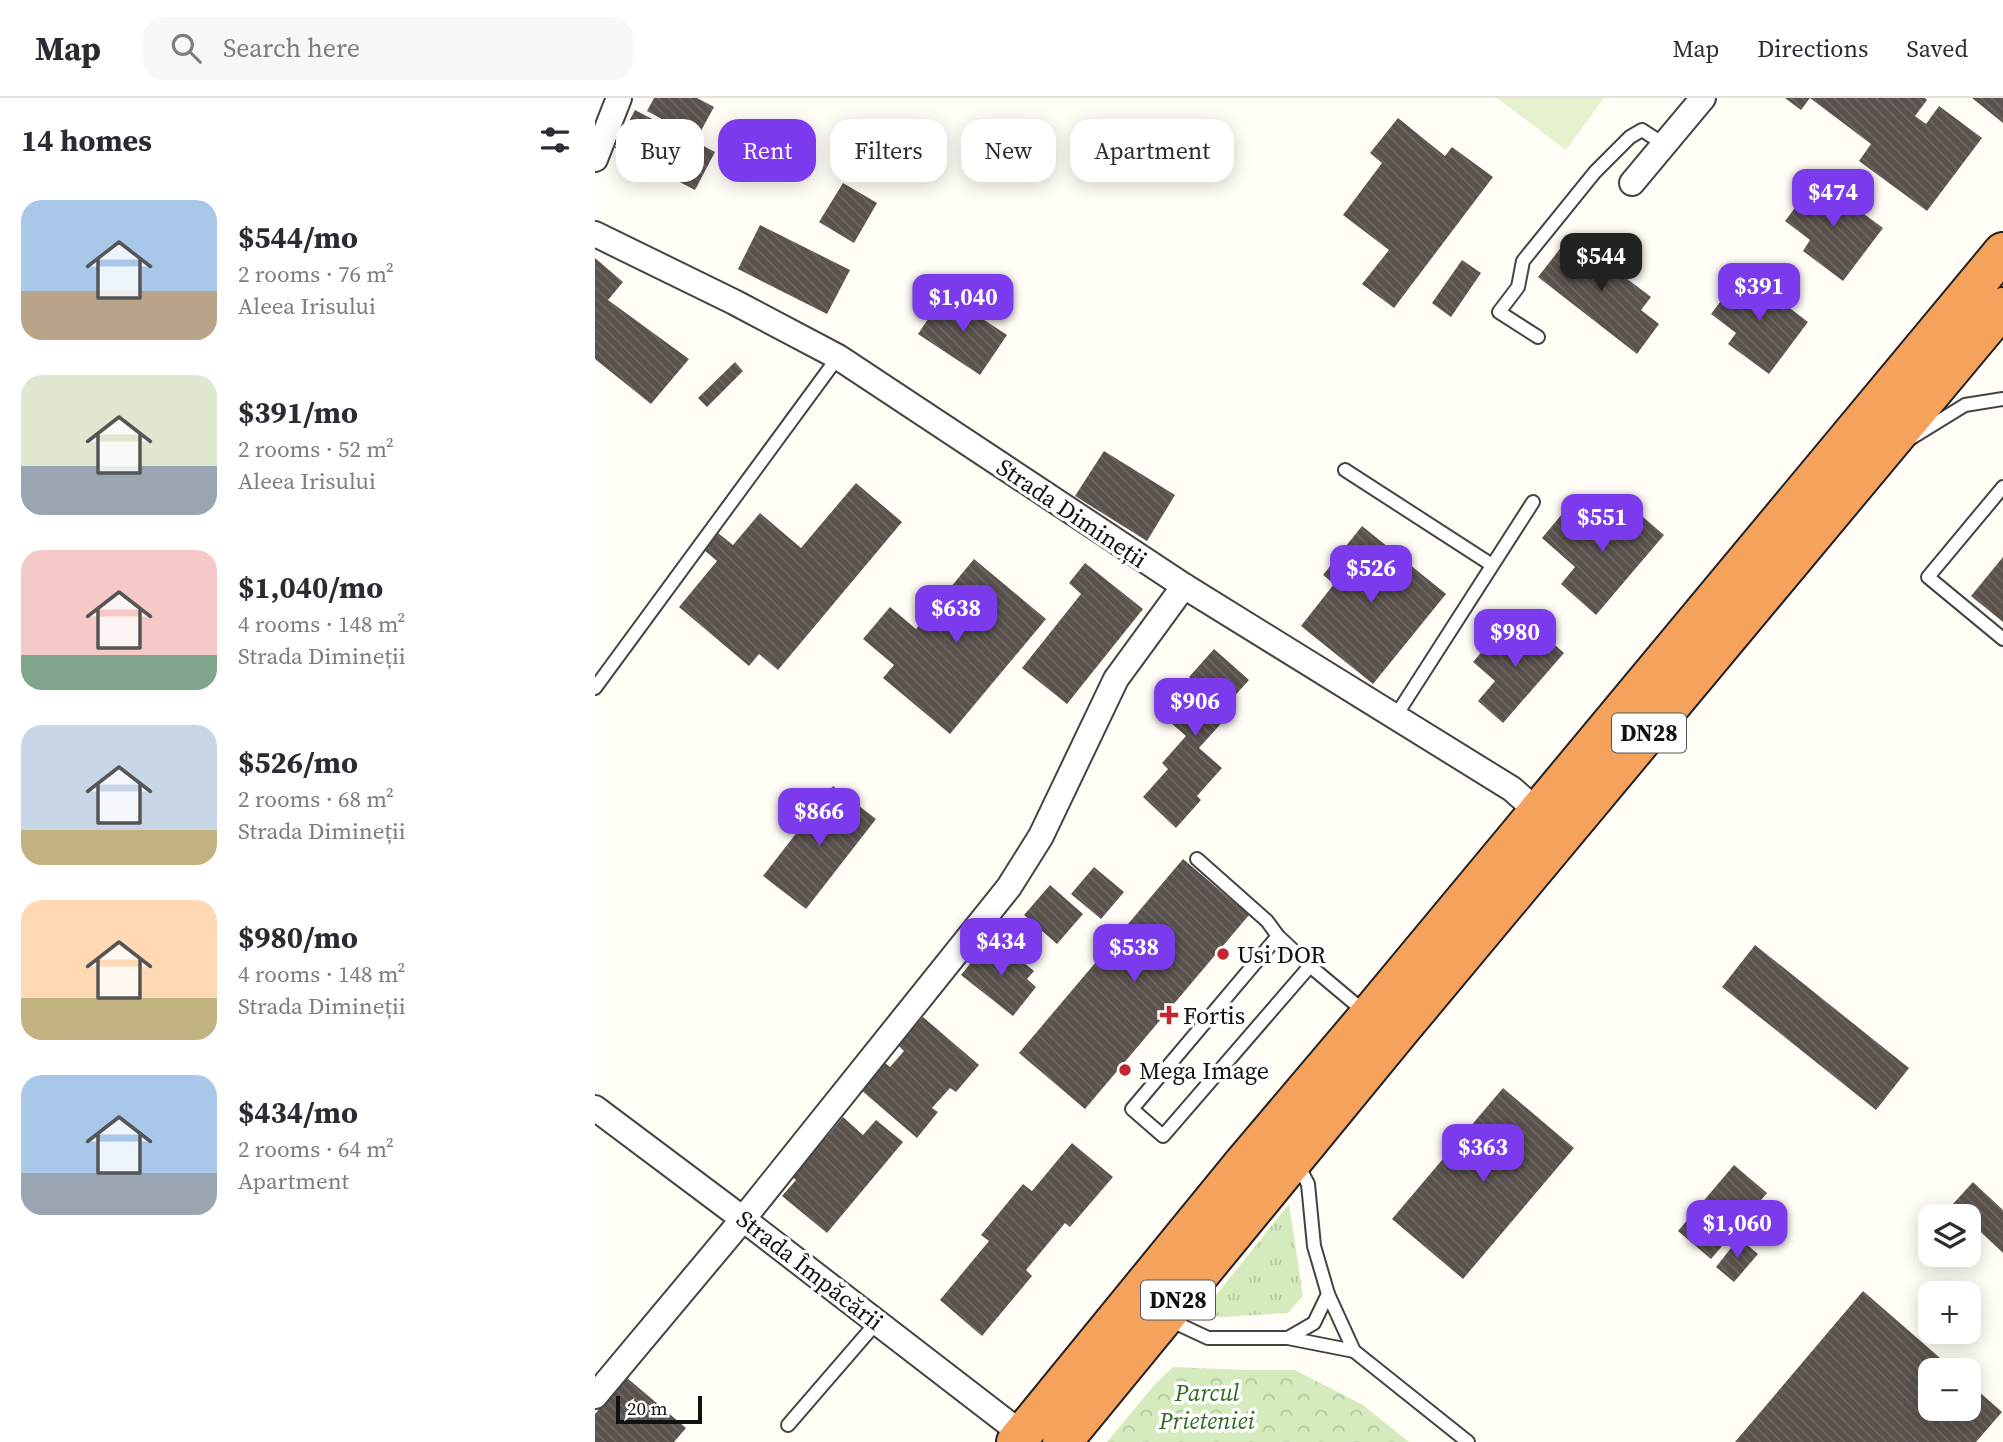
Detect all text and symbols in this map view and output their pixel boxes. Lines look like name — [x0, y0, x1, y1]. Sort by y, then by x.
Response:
search box — [143, 17, 633, 80]
text: Map — [35, 26, 101, 71]
icon: search — [167, 29, 205, 67]
text: Search here — [223, 30, 360, 66]
text: Map — [1672, 32, 1719, 65]
text: Directions — [1757, 32, 1868, 65]
text: Saved — [1906, 32, 1968, 65]
chip: Buy — [616, 119, 704, 182]
chip: Rent — [718, 119, 816, 182]
chip: Filters — [830, 119, 947, 182]
chip: New — [961, 119, 1056, 182]
chip: Apartment — [1070, 119, 1234, 182]
text: 14 homes — [21, 120, 152, 161]
icon: filters — [536, 121, 574, 159]
pin: $474 — [1792, 170, 1874, 229]
text: $474 — [1808, 176, 1858, 208]
text: $544/mo — [238, 217, 358, 258]
icon: home — [77, 228, 161, 312]
pin: $544 — [1560, 234, 1642, 293]
text: $544 — [1576, 240, 1626, 272]
text: 2 rooms · 76 m² — [238, 258, 394, 290]
pin: $391 — [1718, 264, 1800, 323]
text: $391 — [1734, 270, 1784, 302]
pin: $1,040 — [906, 274, 1020, 334]
text: $1,040 — [928, 281, 998, 313]
text: Aleea Irisului — [238, 290, 376, 322]
text: $391/mo — [238, 392, 358, 433]
icon: home — [77, 403, 161, 487]
text: 2 rooms · 52 m² — [238, 433, 394, 465]
street label: Strada Dimineții — [990, 450, 1154, 576]
text: Aleea Irisului — [238, 465, 376, 497]
pin: $551 — [1561, 494, 1643, 554]
text: $551 — [1577, 501, 1627, 533]
pin: $526 — [1330, 546, 1412, 605]
text: $526 — [1346, 552, 1396, 584]
text: $1,040/mo — [238, 567, 383, 608]
icon: home — [77, 578, 161, 662]
pin: $638 — [915, 586, 997, 645]
text: $638 — [931, 592, 981, 624]
text: 4 rooms · 148 m² — [238, 608, 405, 640]
pin: $980 — [1474, 610, 1556, 669]
text: $980 — [1490, 616, 1540, 648]
text: Strada Dimineții — [238, 640, 406, 672]
pin: $906 — [1154, 678, 1236, 738]
text: $906 — [1170, 685, 1220, 717]
road number: DN28 — [1612, 713, 1686, 752]
text: $526/mo — [238, 742, 358, 783]
icon: home — [77, 753, 161, 837]
text: 2 rooms · 68 m² — [238, 783, 394, 815]
pin: $866 — [778, 788, 860, 848]
text: $866 — [794, 795, 844, 827]
text: Strada Dimineții — [238, 815, 406, 847]
text: $980/mo — [238, 917, 358, 958]
pin: $434 — [960, 918, 1042, 978]
pin: $538 — [1093, 924, 1175, 984]
text: $434 — [976, 925, 1026, 957]
icon: home — [77, 928, 161, 1012]
text: $538 — [1109, 931, 1159, 963]
place label: Usi DOR — [1237, 938, 1326, 971]
marker: Usi DOR — [1215, 946, 1231, 962]
text: 4 rooms · 148 m² — [238, 958, 405, 990]
text: Strada Dimineții — [238, 990, 406, 1022]
place label: Fortis — [1183, 999, 1245, 1032]
marker: Fortis — [1161, 1007, 1177, 1023]
place label: Mega Image — [1139, 1054, 1269, 1087]
marker: Mega Image — [1117, 1062, 1133, 1078]
text: $434/mo — [238, 1092, 358, 1133]
icon: home — [77, 1103, 161, 1187]
pin: $363 — [1442, 1124, 1524, 1184]
text: $363 — [1458, 1131, 1508, 1163]
text: 2 rooms · 64 m² — [238, 1133, 394, 1165]
text: Apartment — [238, 1165, 349, 1197]
pin: $1,060 — [1680, 1200, 1794, 1260]
street label: Strada Împăcării — [730, 1202, 890, 1338]
map controls — [1918, 1204, 1981, 1421]
button: layers — [1918, 1204, 1981, 1267]
text: $1,060 — [1702, 1207, 1772, 1239]
road number: DN28 — [1141, 1280, 1215, 1320]
button: + — [1918, 1281, 1981, 1344]
button: − — [1918, 1358, 1981, 1421]
park label: Parcul Prieteniei — [1158, 1376, 1256, 1437]
scale bar — [616, 1393, 702, 1425]
text: 20 m — [627, 1395, 668, 1421]

